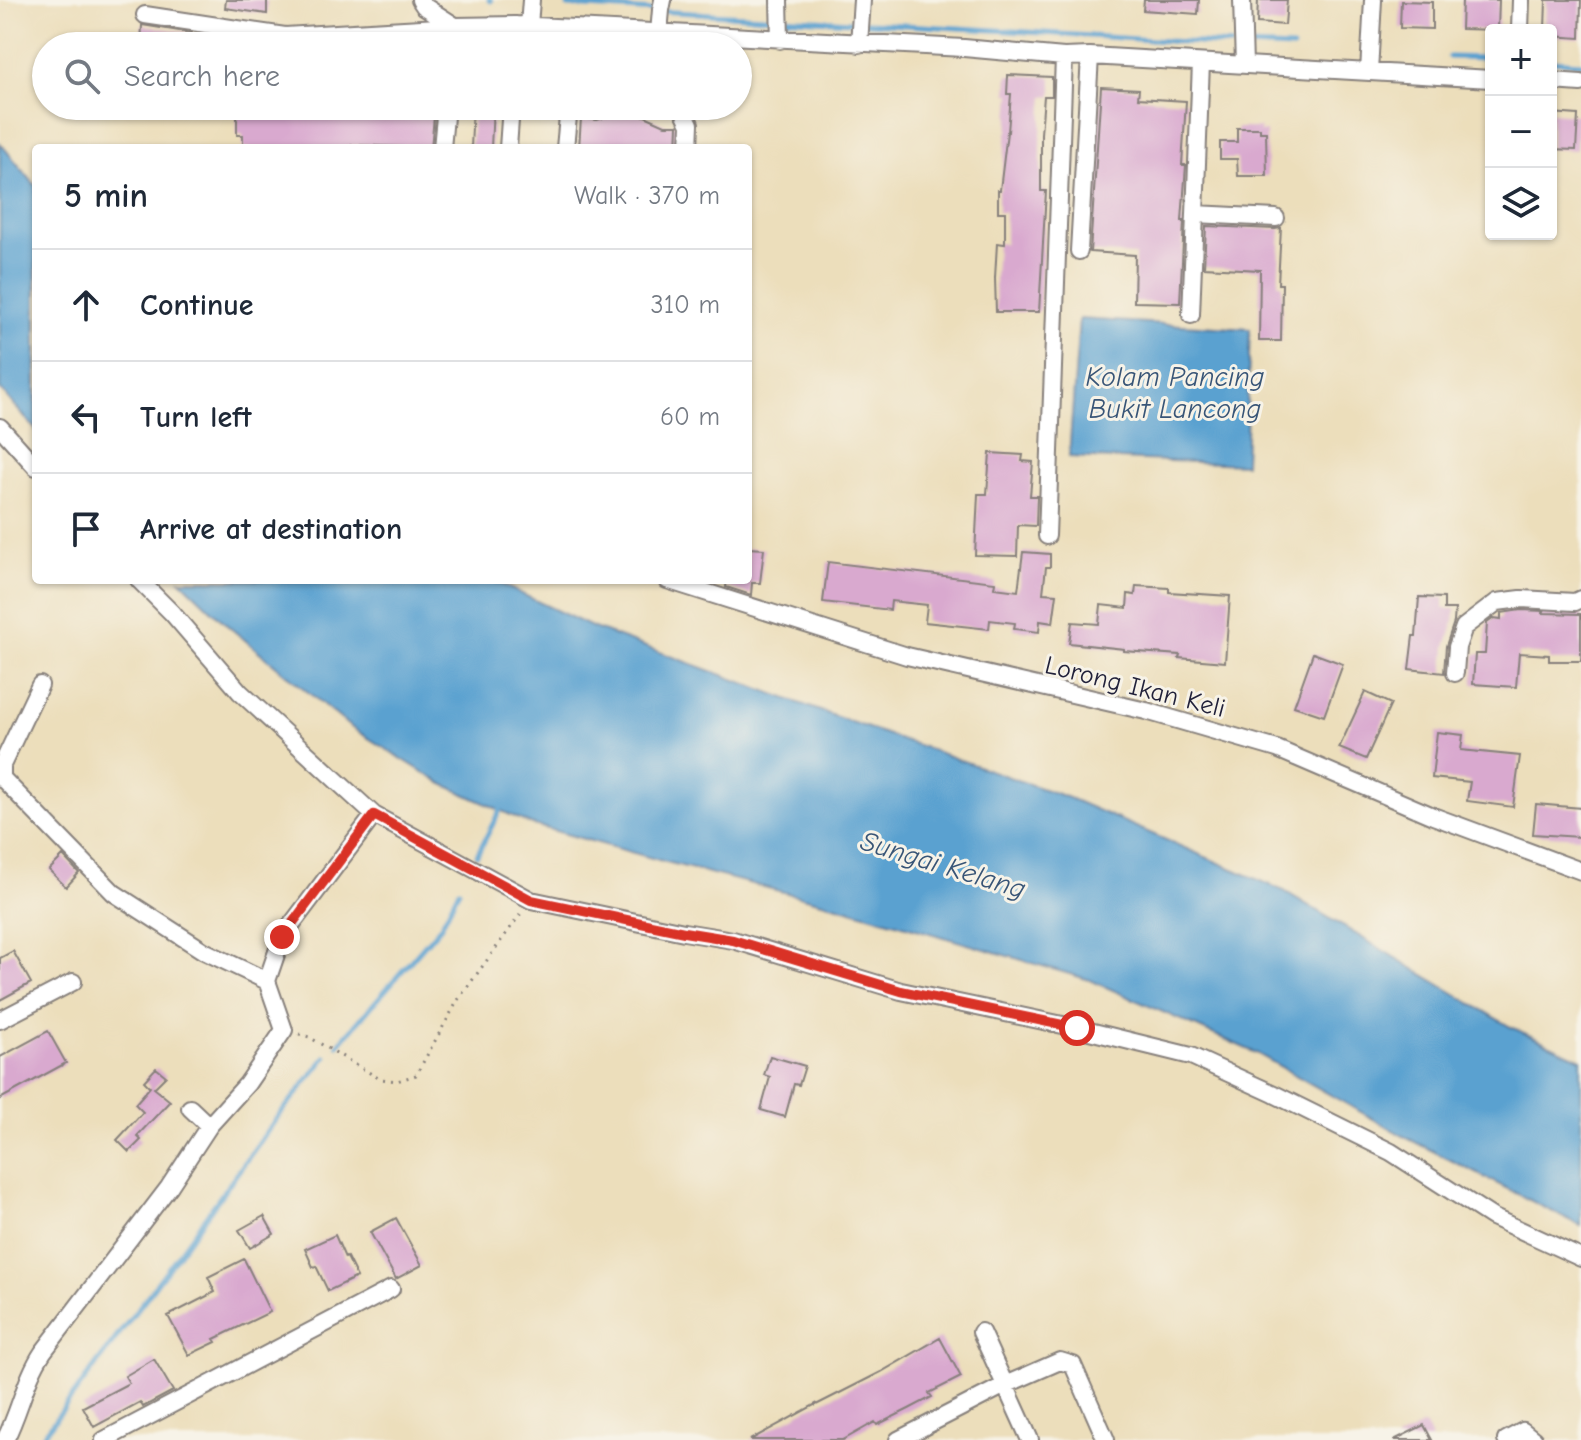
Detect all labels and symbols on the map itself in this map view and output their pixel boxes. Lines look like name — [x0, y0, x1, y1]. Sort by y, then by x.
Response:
water label: Kolam Pancing Bukit Lancong — [1085, 361, 1265, 425]
street label: Lorong Ikan Keli — [1042, 650, 1228, 724]
water label: Sungai Kelang — [857, 825, 1029, 905]
route end — [264, 919, 300, 955]
route start — [1059, 1010, 1095, 1046]

